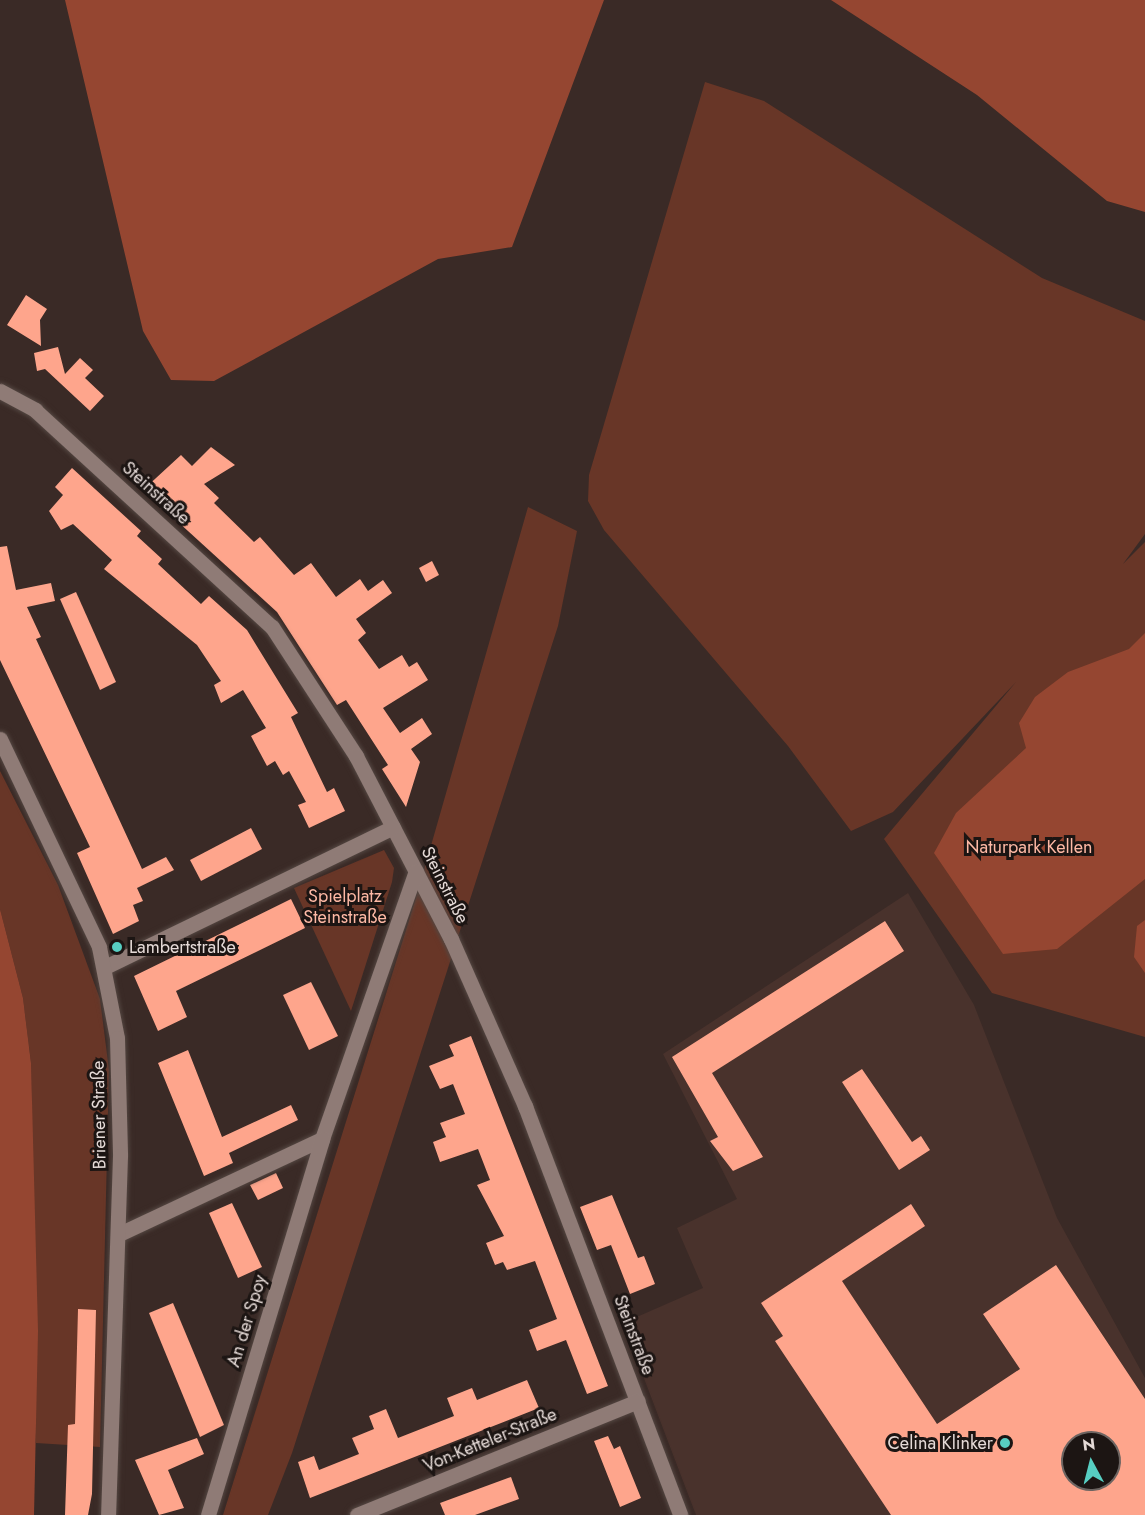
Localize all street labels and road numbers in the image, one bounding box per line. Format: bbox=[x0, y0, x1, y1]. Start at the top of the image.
street label: Steinstraße bbox=[118, 457, 194, 529]
street label: Steinstraße bbox=[416, 843, 474, 927]
street label: Briener Straße bbox=[87, 1060, 111, 1170]
street label: An der Spoy bbox=[223, 1272, 271, 1370]
street label: Steinstraße bbox=[609, 1292, 659, 1378]
street label: Von-Ketteler-Straße bbox=[420, 1403, 560, 1477]

